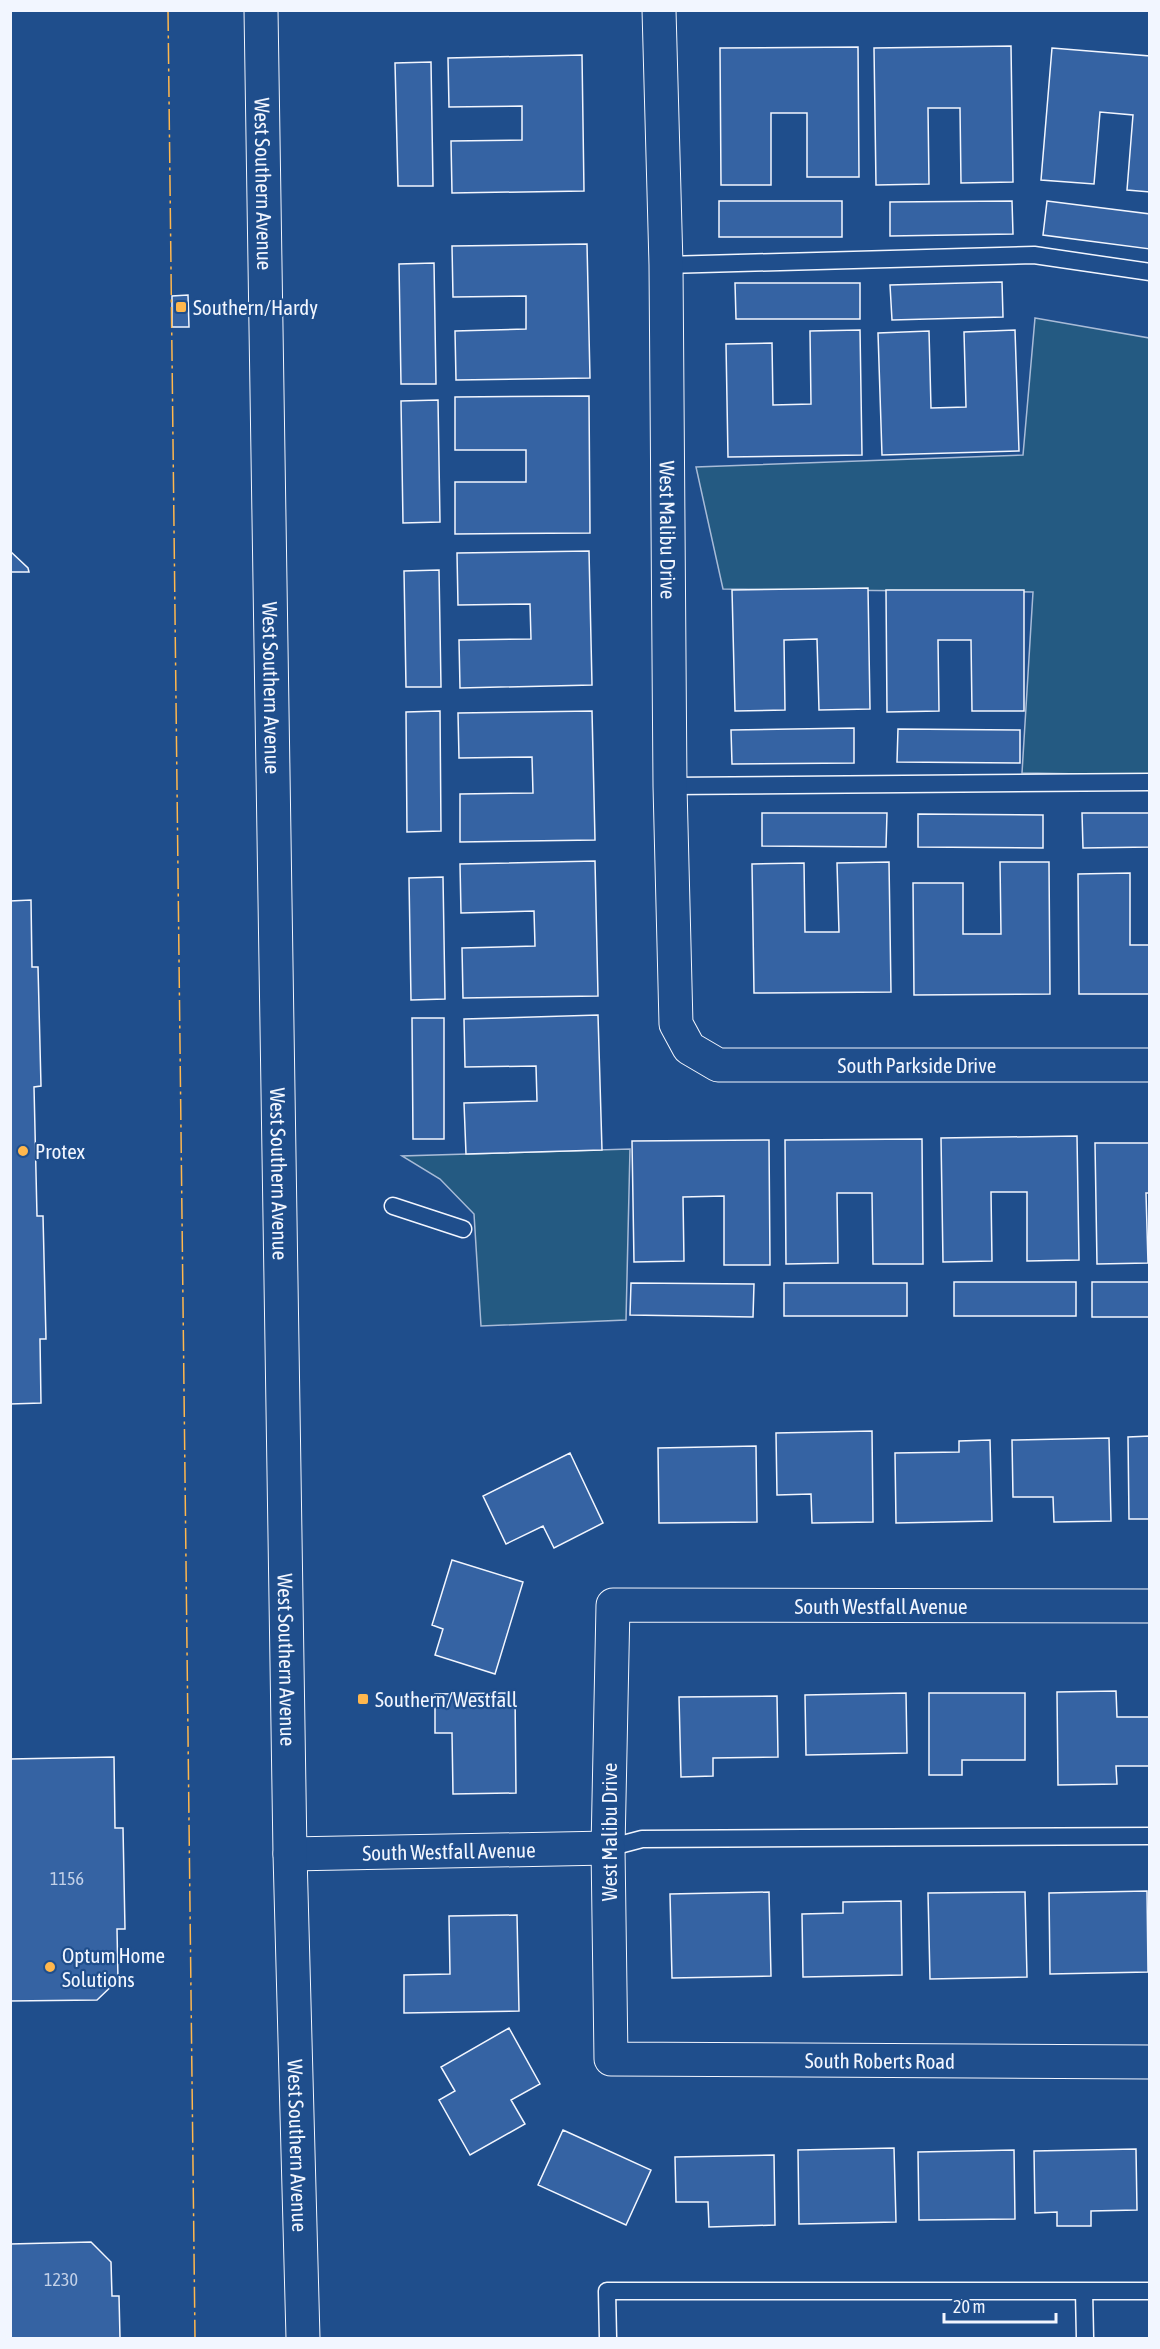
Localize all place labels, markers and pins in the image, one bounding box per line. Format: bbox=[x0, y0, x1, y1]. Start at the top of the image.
place label: Southern/Hardy bbox=[193, 295, 318, 319]
marker: Southern/Hardy bbox=[174, 300, 188, 314]
place label: Protex bbox=[35, 1139, 86, 1163]
marker: Protex bbox=[16, 1144, 30, 1158]
place label: Southern/Westfall bbox=[375, 1687, 518, 1711]
marker: Southern/Westfall bbox=[356, 1692, 370, 1706]
place label: Optum Home Solutions bbox=[62, 1943, 165, 1991]
marker: Optum Home Solutions bbox=[43, 1960, 57, 1974]

